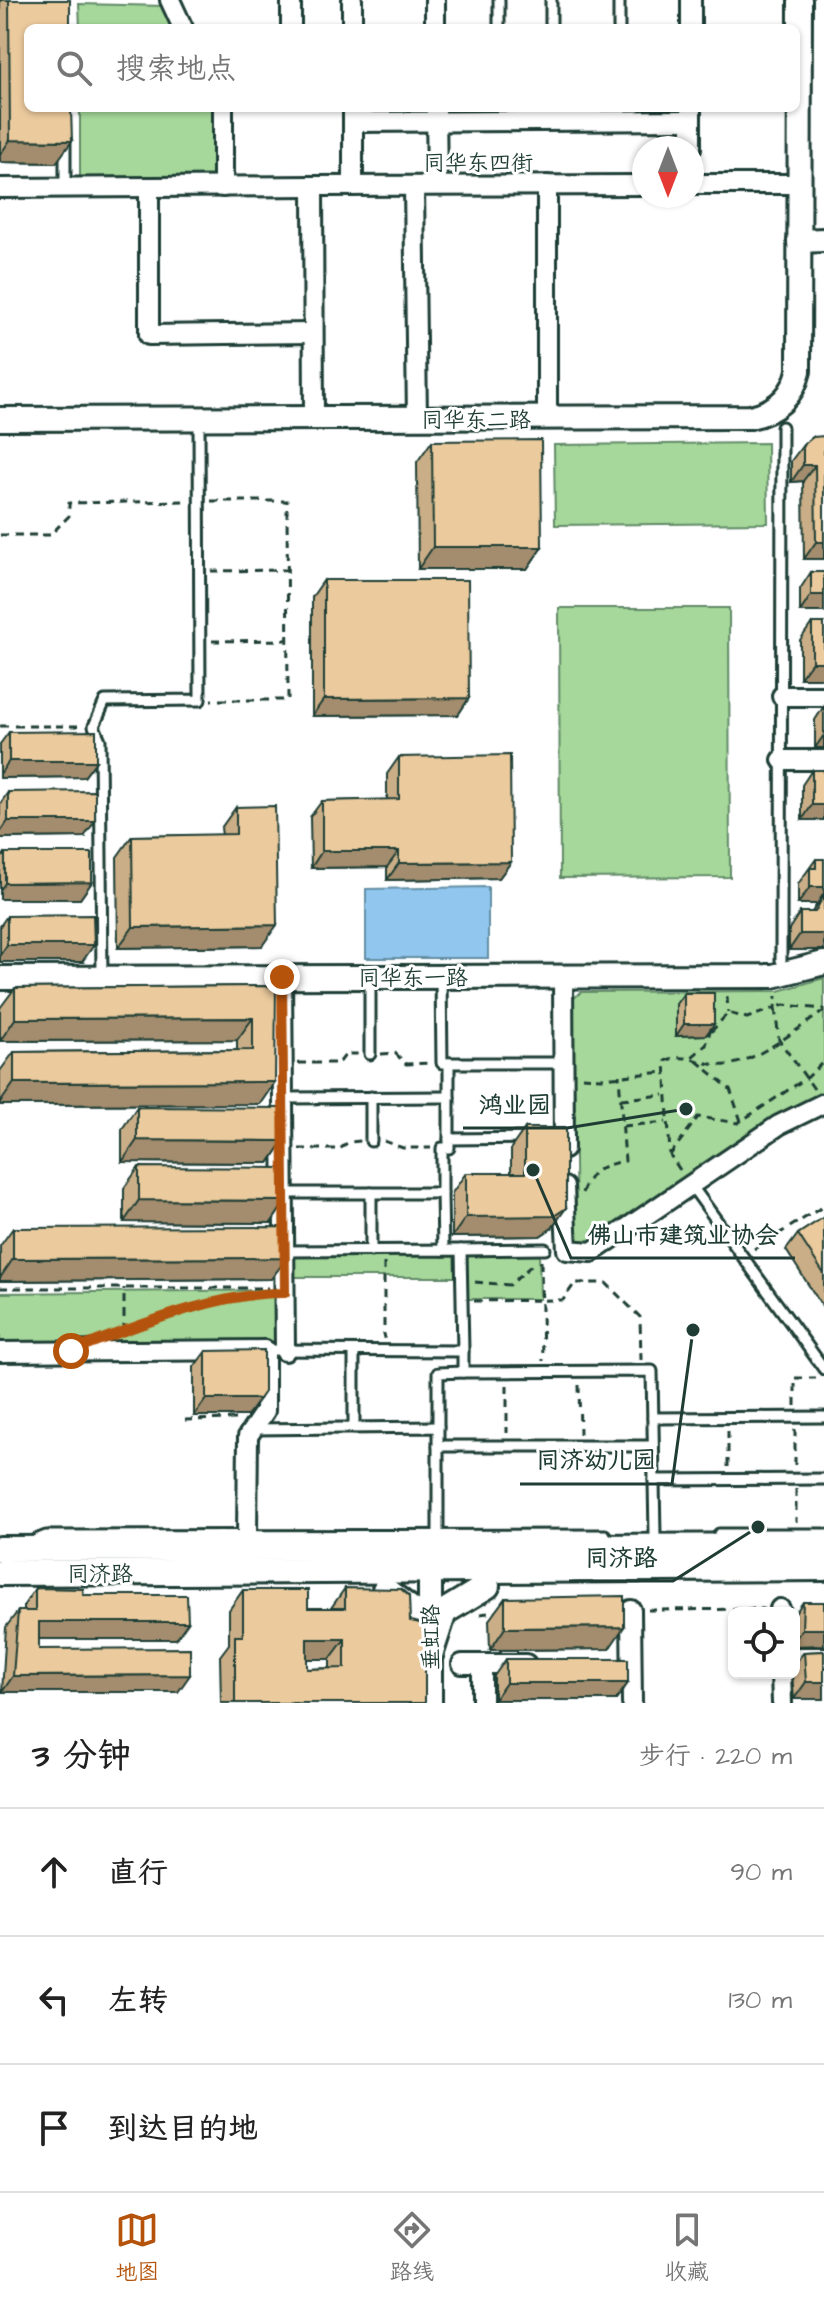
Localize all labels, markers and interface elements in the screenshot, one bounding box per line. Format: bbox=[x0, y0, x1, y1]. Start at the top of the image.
search box bbox=[24, 24, 800, 112]
icon: search bbox=[52, 46, 96, 90]
text: 搜索地点 bbox=[116, 48, 236, 90]
north arrow bbox=[632, 136, 704, 208]
street label: 同华东四街 bbox=[423, 148, 533, 179]
street label: 同华东二路 bbox=[421, 405, 531, 436]
route end bbox=[264, 959, 300, 995]
street label: 同华东一路 bbox=[358, 963, 468, 994]
callout: 鸿业园 bbox=[463, 1080, 567, 1128]
text: 鸿业园 bbox=[479, 1089, 551, 1123]
callout: 佛山市建筑业协会 bbox=[571, 1210, 795, 1258]
text: 佛山市建筑业协会 bbox=[587, 1219, 779, 1253]
route start bbox=[53, 1333, 89, 1369]
callout: 同济幼儿园 bbox=[520, 1436, 672, 1484]
text: 同济幼儿园 bbox=[536, 1444, 656, 1478]
callout: 同济路 bbox=[569, 1533, 673, 1581]
text: 同济路 bbox=[585, 1542, 658, 1576]
street label: 同济路 bbox=[67, 1559, 133, 1590]
street label: 垂虹路 bbox=[416, 1604, 447, 1670]
map controls bbox=[728, 1607, 800, 1679]
button: locate bbox=[728, 1607, 800, 1679]
text: 3 分钟 bbox=[32, 1732, 131, 1780]
text: 步行 · 220 m bbox=[639, 1738, 792, 1774]
icon: ahead bbox=[32, 1850, 76, 1894]
text: 直行 bbox=[108, 1852, 168, 1894]
text: 90 m bbox=[730, 1854, 792, 1890]
icon: left bbox=[32, 1978, 76, 2022]
text: 左转 bbox=[108, 1980, 168, 2022]
text: 130 m bbox=[728, 1982, 792, 2018]
icon: arrive bbox=[32, 2106, 76, 2150]
text: 到达目的地 bbox=[108, 2108, 258, 2150]
tab: 地图 bbox=[115, 2208, 159, 2288]
tab: 路线 bbox=[390, 2208, 434, 2288]
tab: 收藏 bbox=[665, 2208, 709, 2288]

